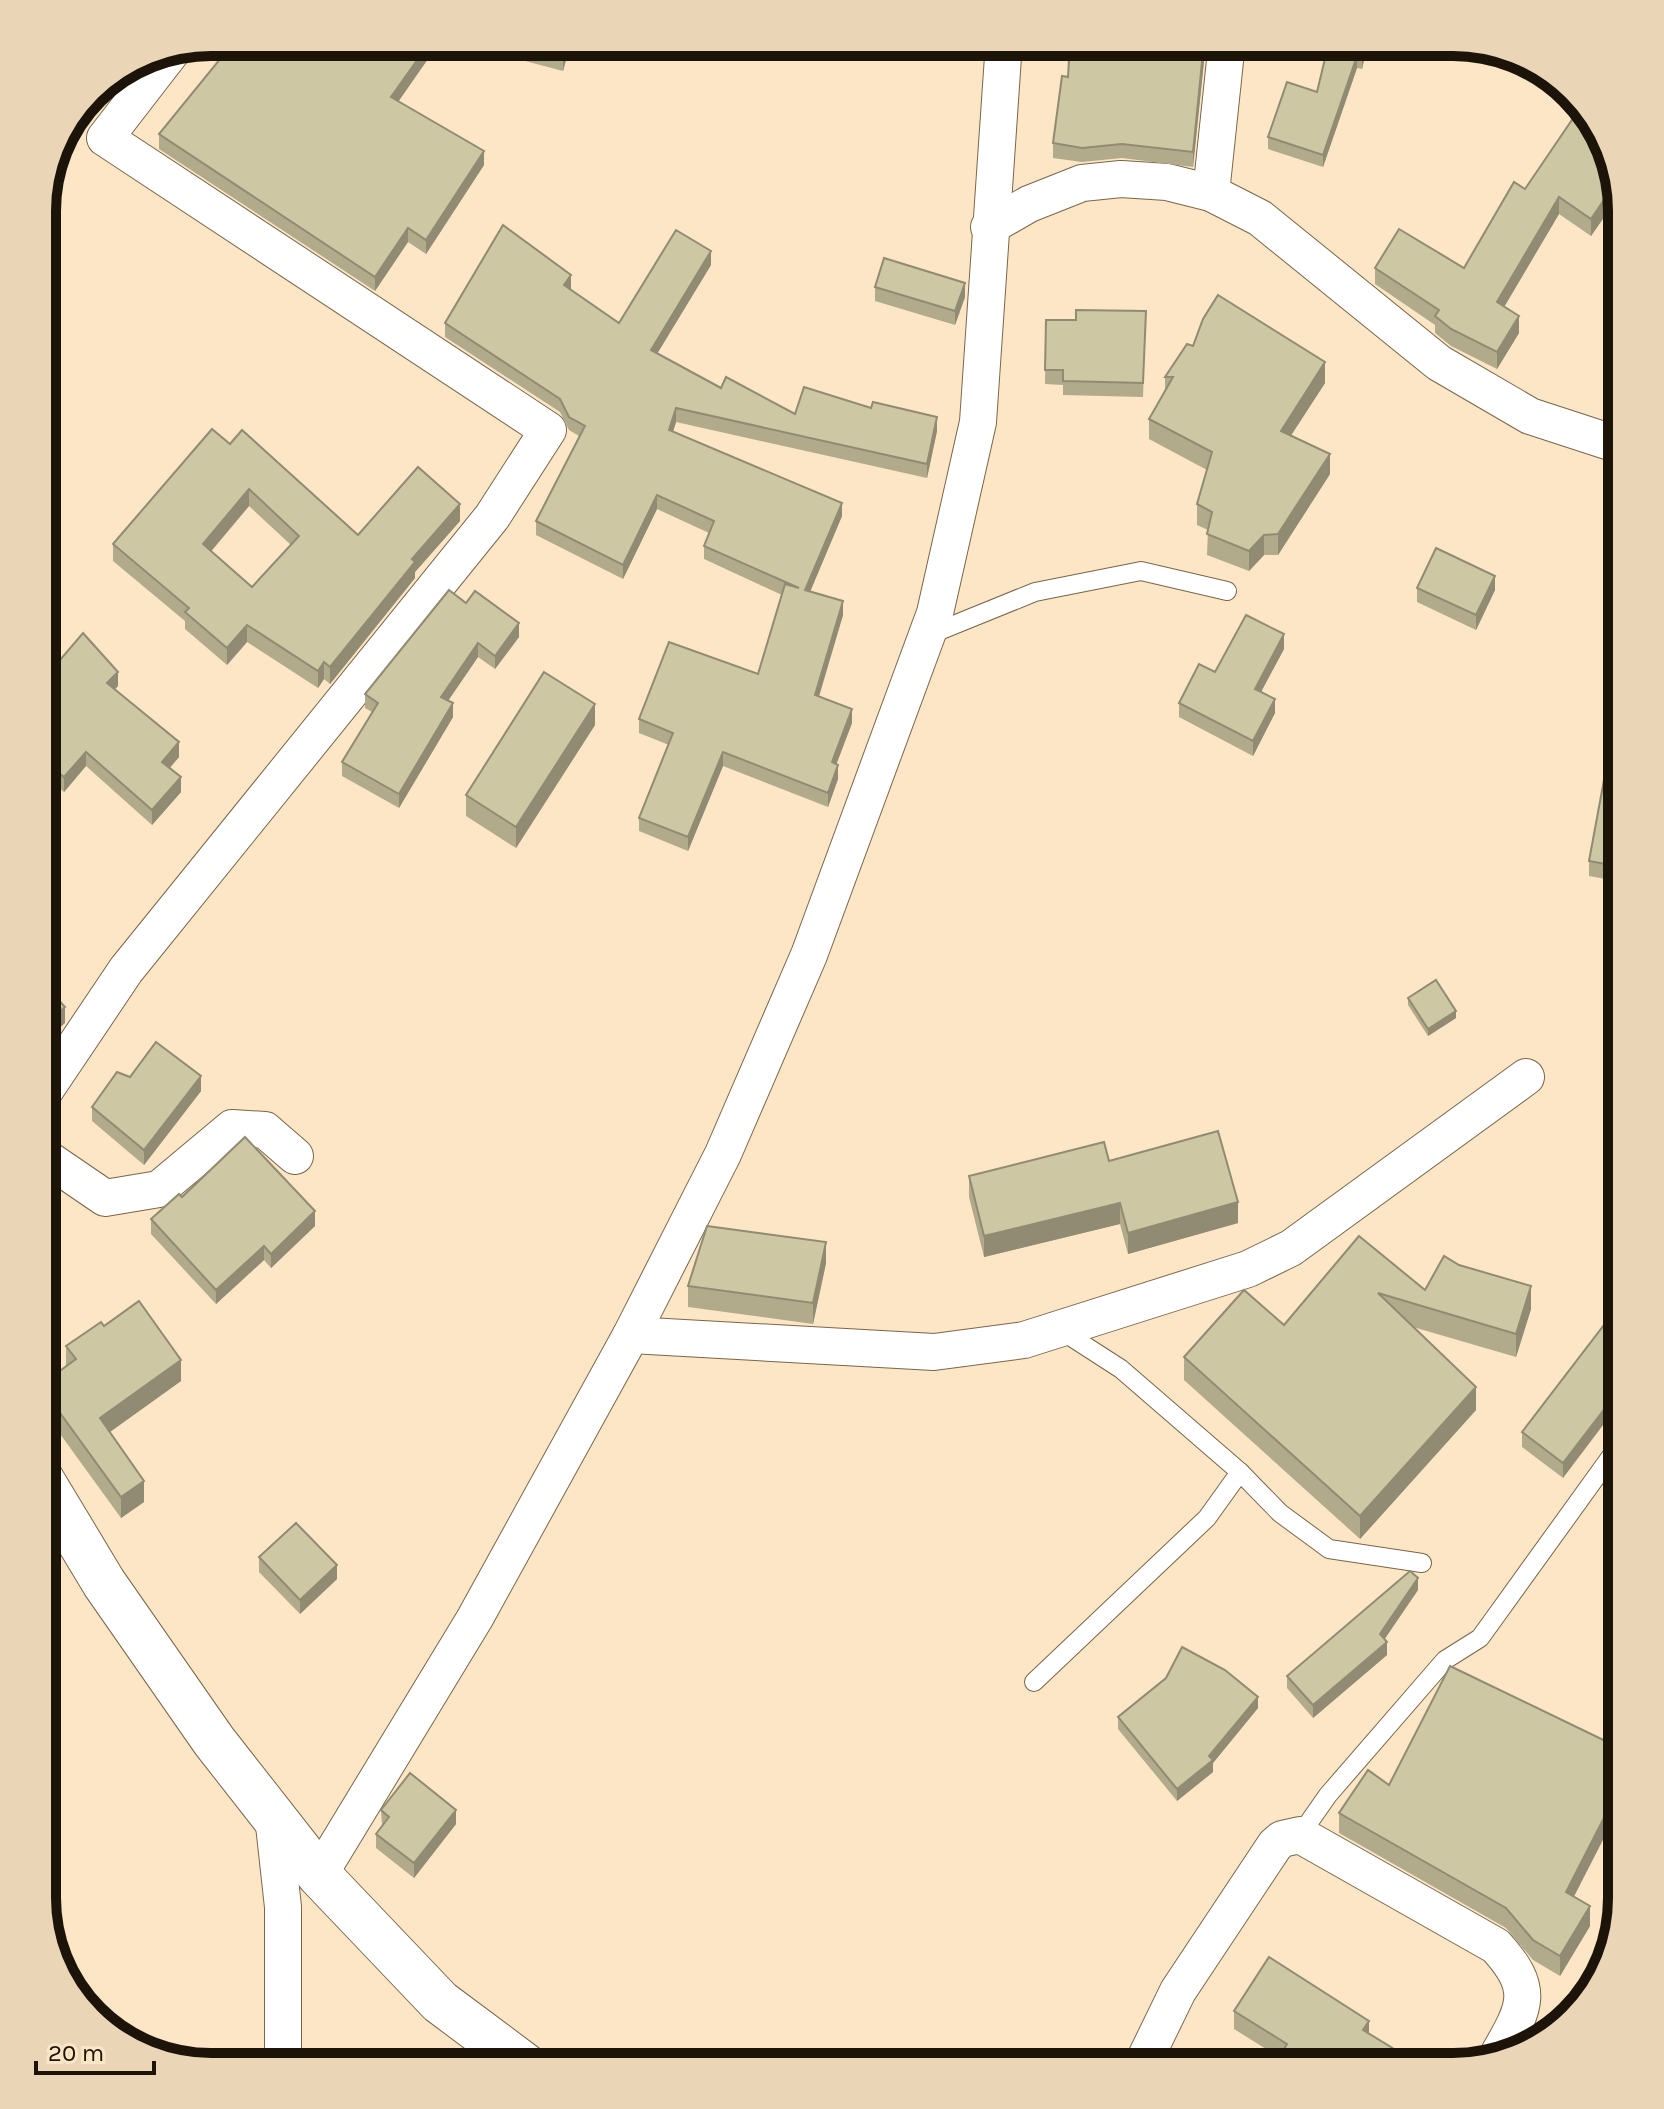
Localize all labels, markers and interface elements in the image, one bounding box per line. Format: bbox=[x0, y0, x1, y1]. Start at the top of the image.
scale bar bbox=[36, 2025, 154, 2075]
text: 20 m bbox=[48, 2039, 104, 2067]

